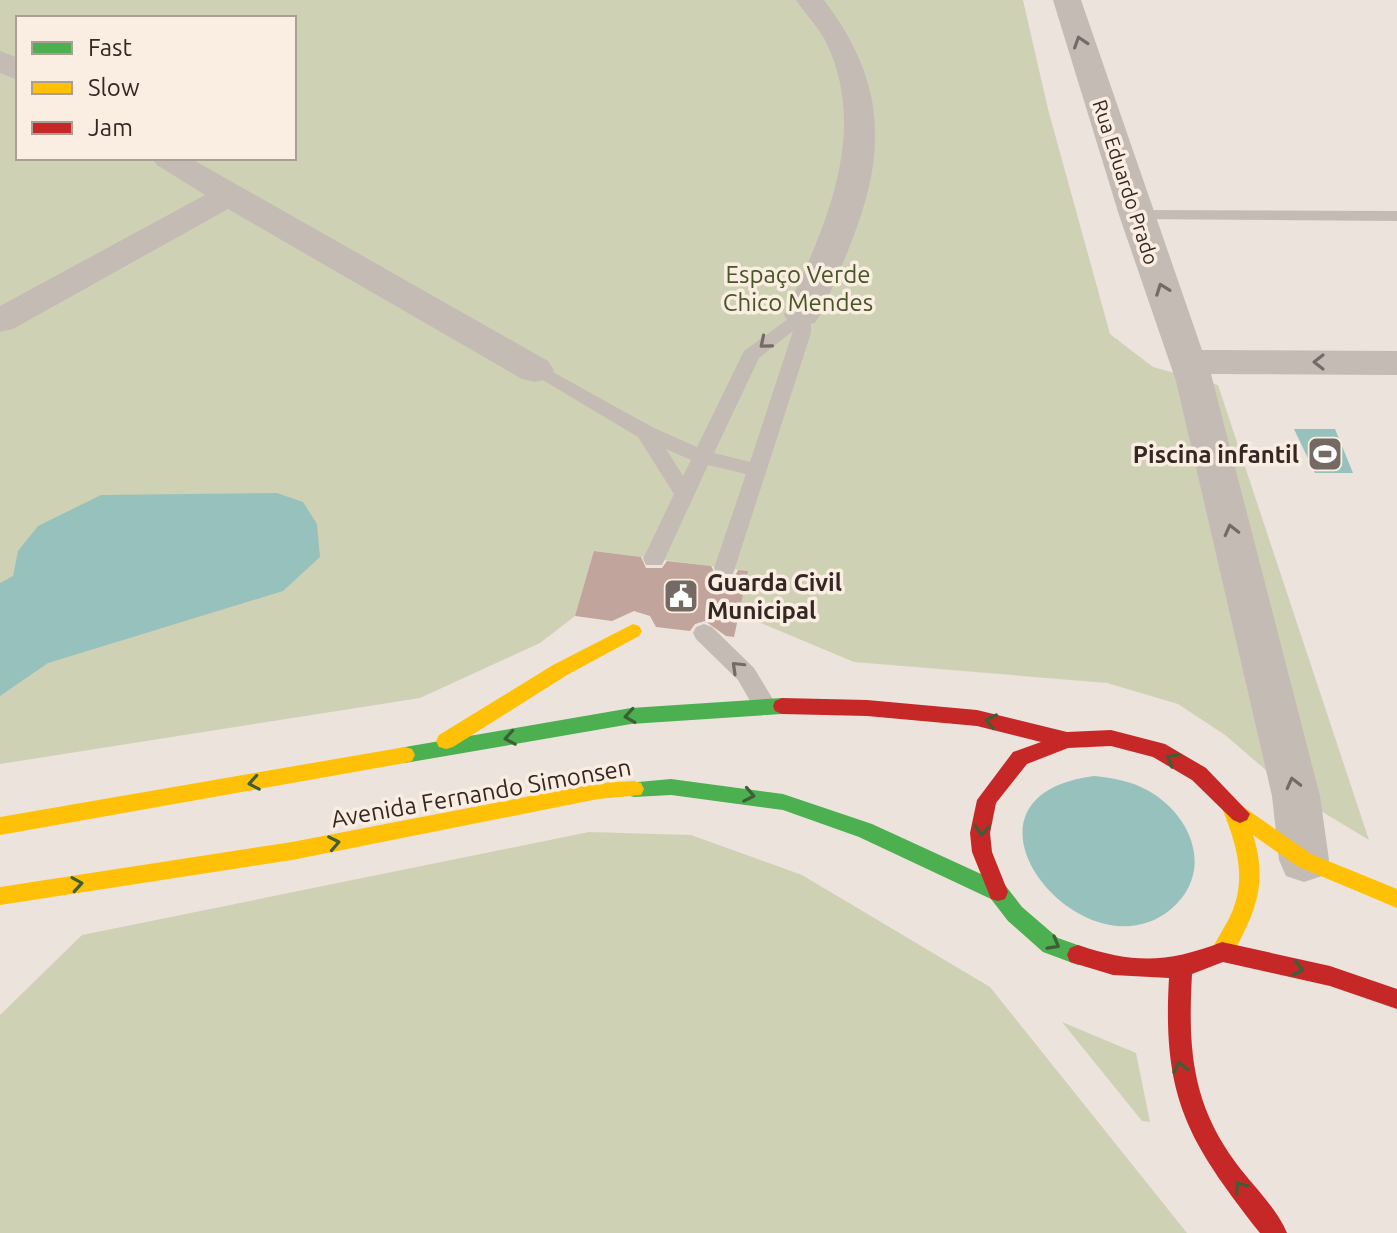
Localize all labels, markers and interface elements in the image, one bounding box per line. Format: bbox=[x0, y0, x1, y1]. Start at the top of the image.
legend bbox=[16, 16, 296, 160]
text: Fast bbox=[88, 34, 132, 61]
one-way arrow bbox=[1074, 36, 1090, 50]
text: Slow bbox=[88, 74, 140, 101]
street label: Rua Eduardo Prado bbox=[1088, 97, 1164, 267]
text: Jam bbox=[88, 114, 133, 141]
park label: Espaço Verde Chico Mendes bbox=[723, 261, 873, 316]
one-way arrow bbox=[1156, 283, 1172, 297]
one-way arrow bbox=[760, 333, 774, 348]
one-way arrow bbox=[1312, 353, 1325, 371]
sports icon: Piscina infantil bbox=[1306, 435, 1344, 473]
place label: Piscina infantil bbox=[1133, 441, 1299, 468]
one-way arrow bbox=[1224, 524, 1241, 537]
place label: Guarda Civil Municipal bbox=[707, 569, 842, 624]
public building icon: Guarda Civil Municipal bbox=[662, 577, 700, 615]
one-way arrow bbox=[732, 661, 746, 676]
one-way arrow bbox=[623, 707, 637, 724]
one-way arrow bbox=[985, 713, 998, 730]
one-way arrow bbox=[503, 728, 517, 745]
street label: Avenida Fernando Simonsen bbox=[329, 753, 633, 833]
one-way arrow bbox=[1166, 753, 1181, 769]
one-way arrow bbox=[247, 773, 261, 790]
one-way arrow bbox=[1285, 776, 1302, 790]
one-way arrow bbox=[742, 786, 755, 803]
one-way arrow bbox=[974, 824, 991, 837]
one-way arrow bbox=[326, 835, 340, 852]
one-way arrow bbox=[70, 877, 84, 894]
one-way arrow bbox=[1046, 935, 1060, 950]
one-way arrow bbox=[1291, 960, 1305, 977]
one-way arrow bbox=[1173, 1061, 1190, 1074]
one-way arrow bbox=[1235, 1181, 1249, 1196]

